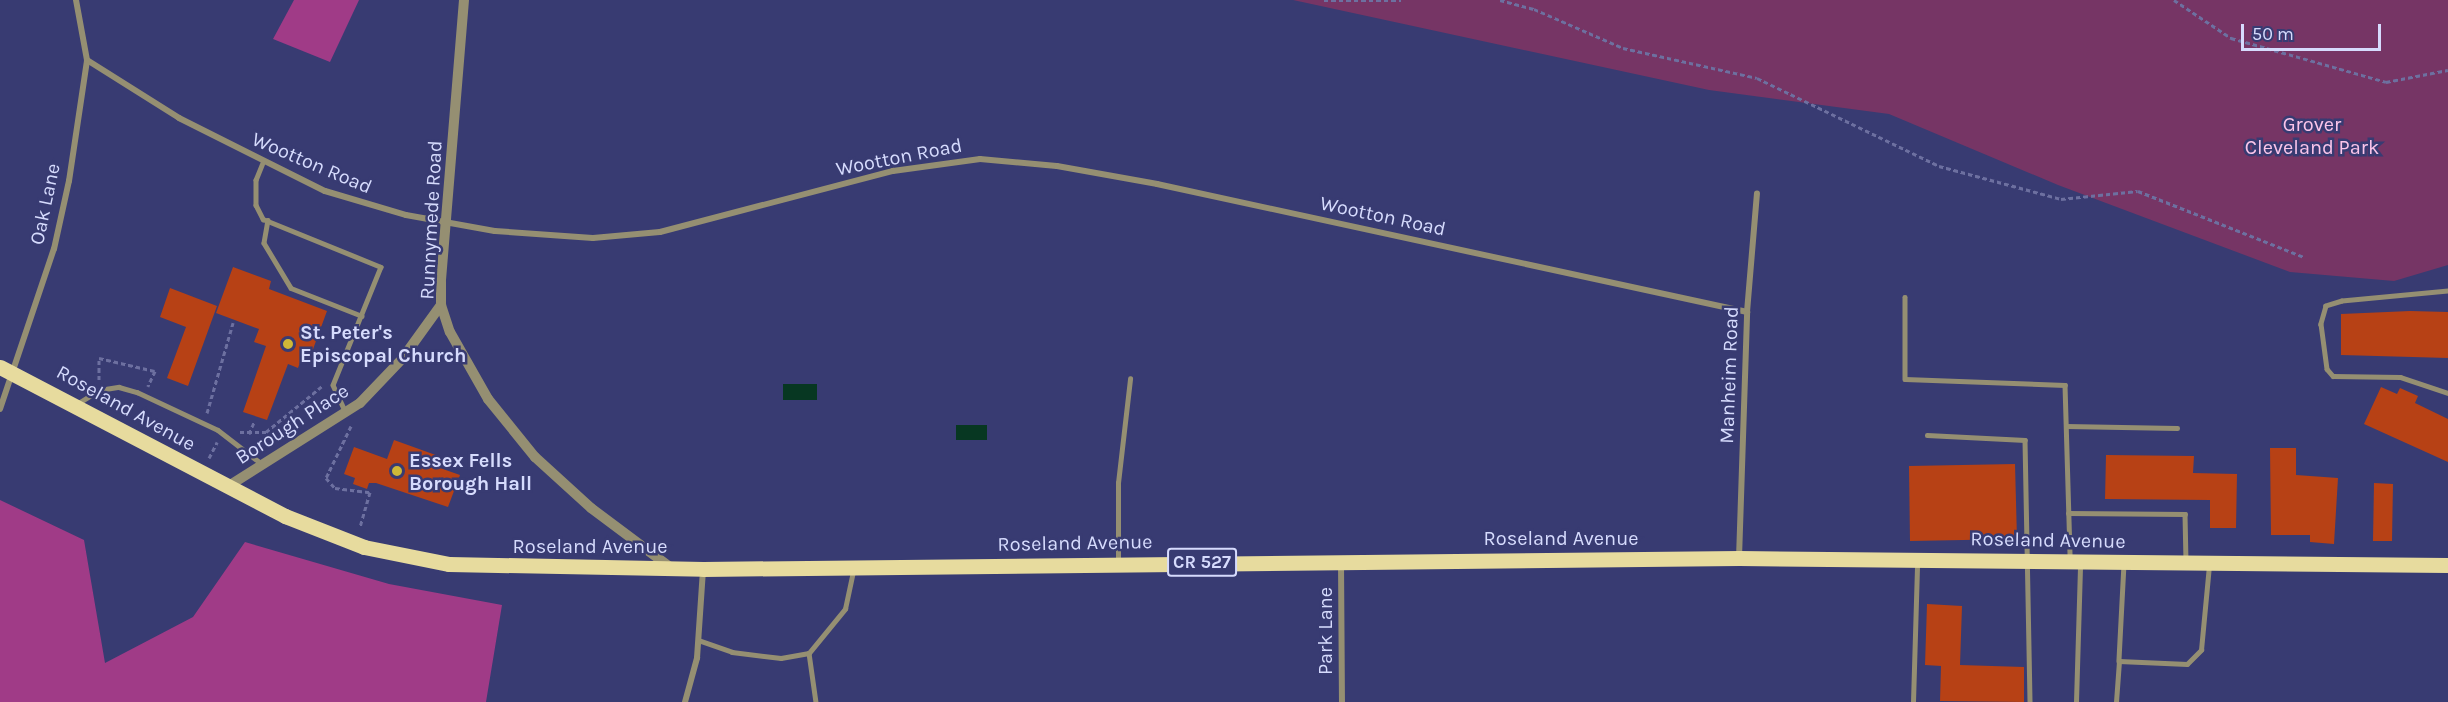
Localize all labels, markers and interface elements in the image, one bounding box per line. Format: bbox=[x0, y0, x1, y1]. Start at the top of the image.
scale bar bbox=[2244, 12, 2384, 50]
text: 50 m bbox=[2252, 23, 2294, 45]
park label: Grover Cleveland Park bbox=[2245, 112, 2379, 159]
street label: Wootton Road bbox=[248, 127, 376, 199]
street label: Wootton Road bbox=[834, 133, 964, 181]
street label: Runnymede Road bbox=[415, 140, 447, 300]
street label: Oak Lane bbox=[25, 161, 65, 247]
street label: Wootton Road bbox=[1318, 191, 1448, 241]
street label: Manheim Road bbox=[1715, 306, 1743, 444]
place label: St. Peter's Episcopal Church bbox=[300, 320, 467, 367]
marker: St. Peter's Episcopal Church bbox=[281, 337, 295, 351]
street label: Roseland Avenue bbox=[52, 360, 200, 456]
street label: Borough Place bbox=[231, 379, 353, 469]
place label: Essex Fells Borough Hall bbox=[409, 448, 532, 495]
marker: Essex Fells Borough Hall bbox=[390, 464, 404, 478]
street label: Roseland Avenue bbox=[1483, 526, 1639, 550]
street label: Roseland Avenue bbox=[1970, 527, 2126, 553]
street label: Roseland Avenue bbox=[997, 530, 1153, 556]
street label: Roseland Avenue bbox=[512, 534, 668, 558]
road number: CR 527 bbox=[1166, 547, 1238, 577]
street label: Park Lane bbox=[1313, 587, 1337, 675]

